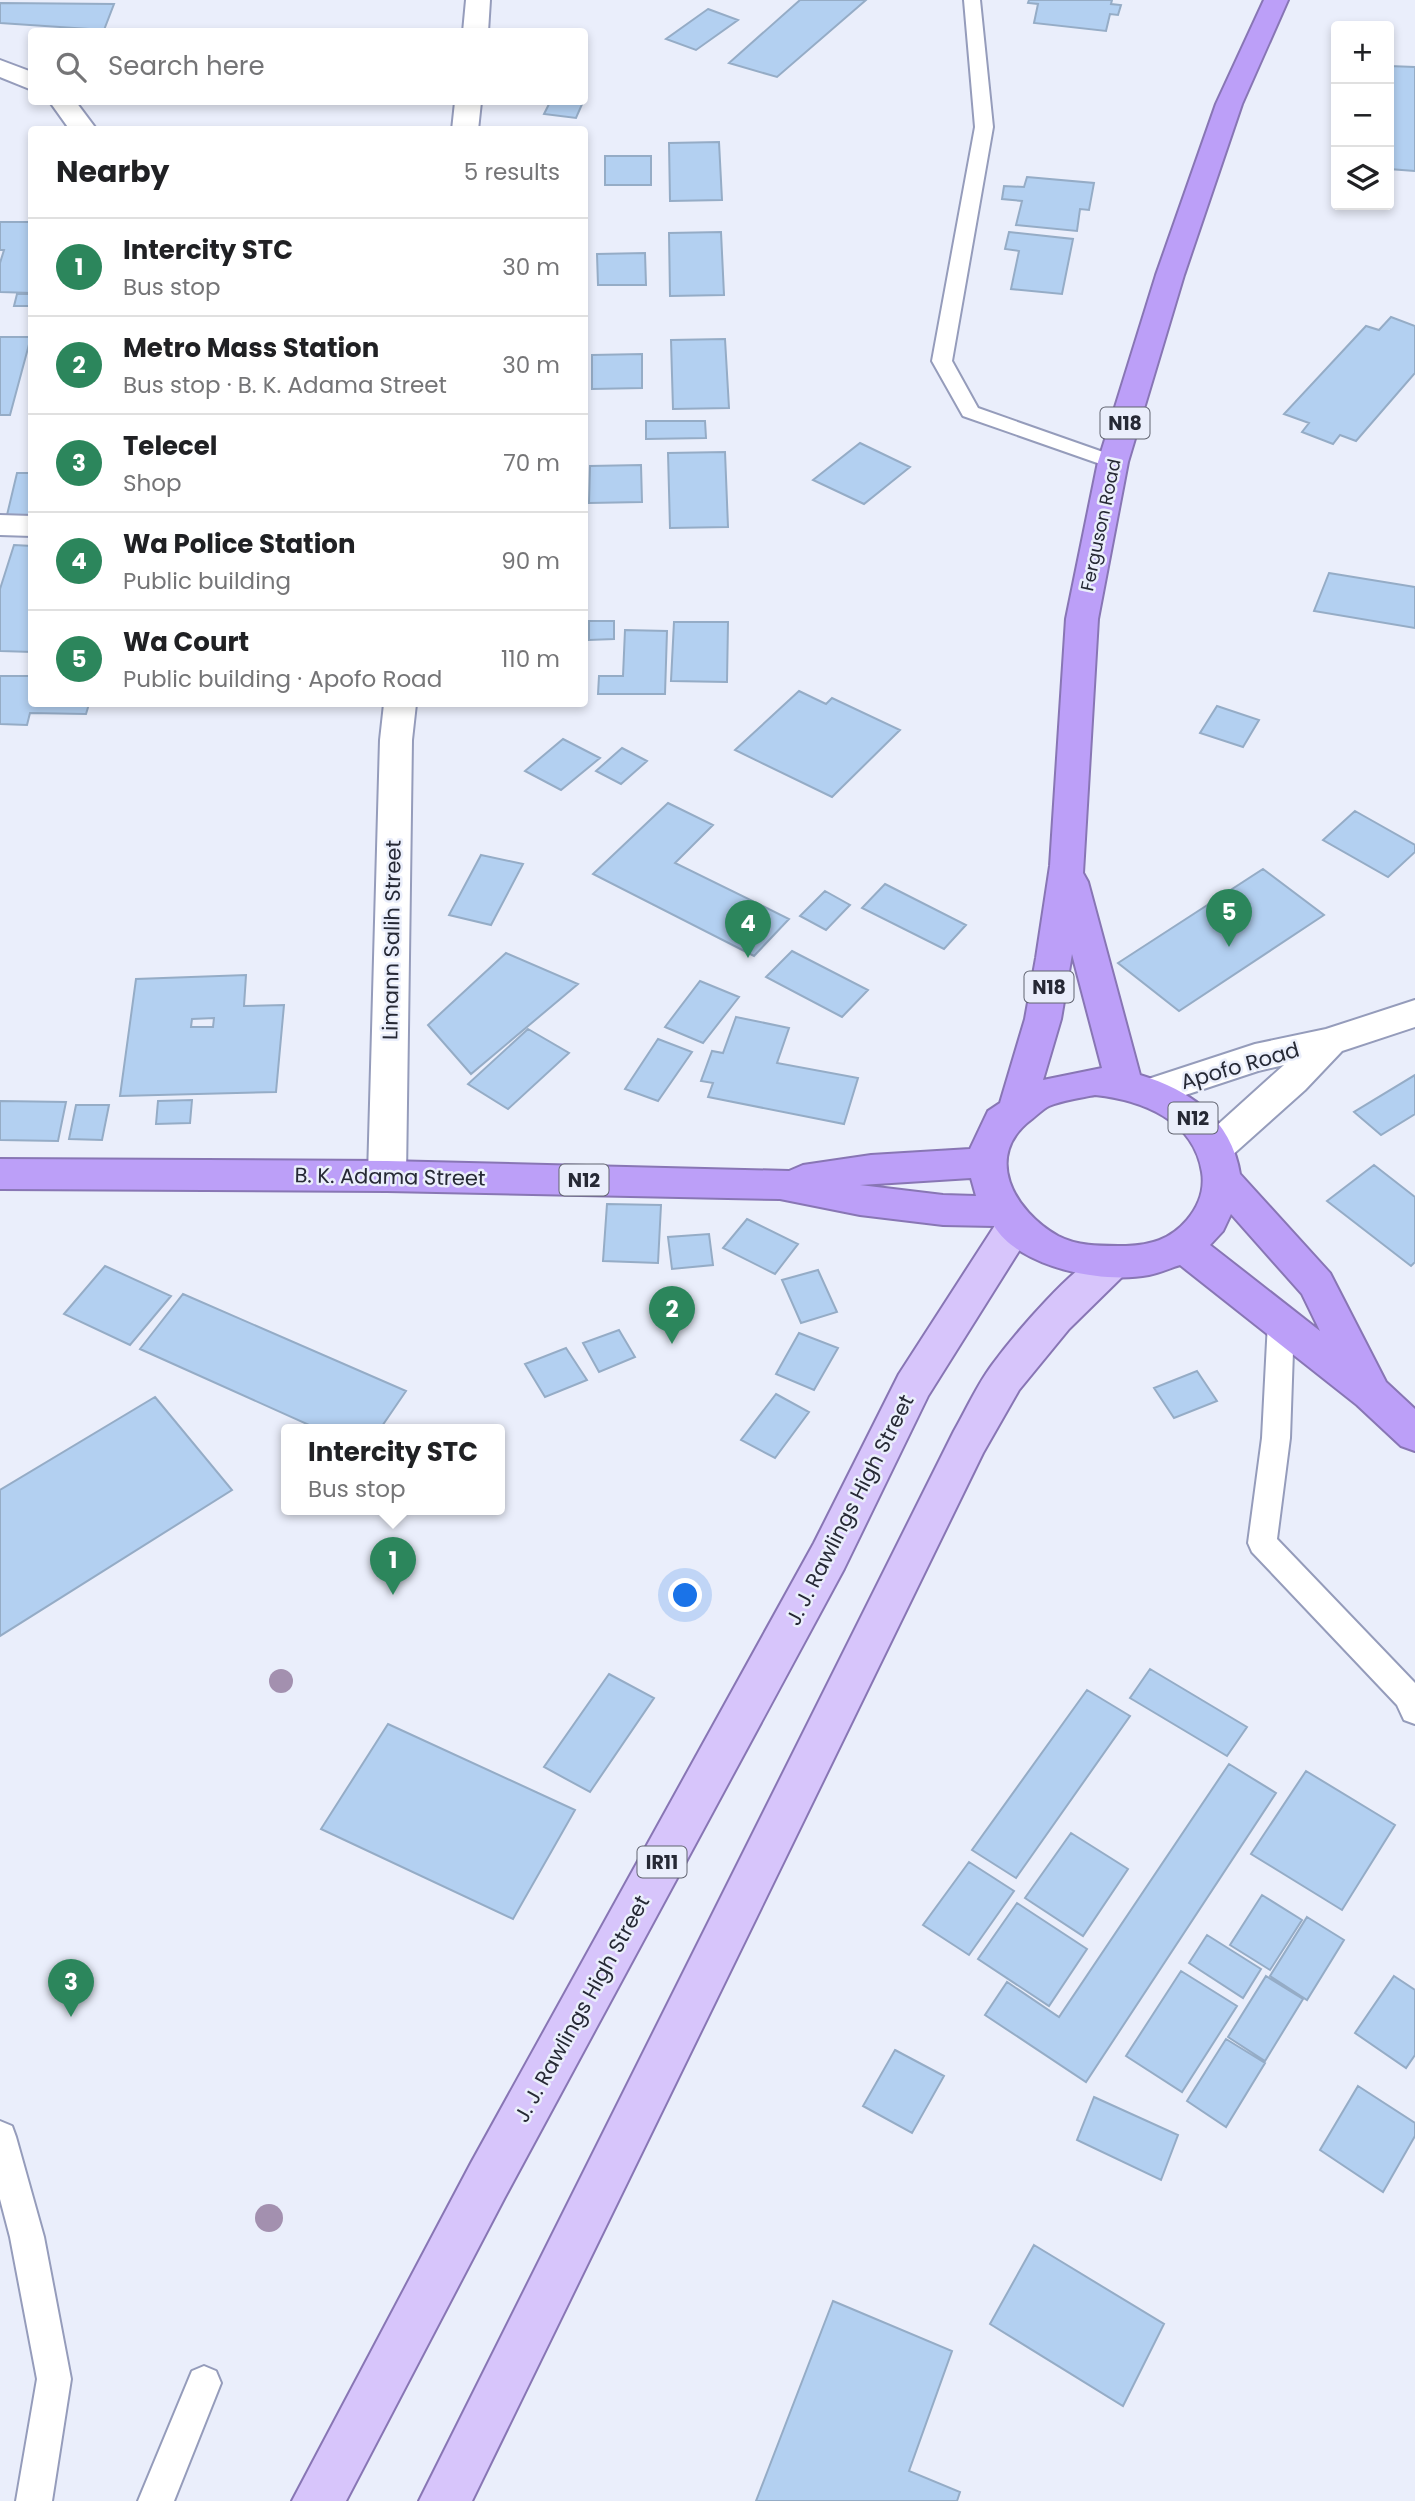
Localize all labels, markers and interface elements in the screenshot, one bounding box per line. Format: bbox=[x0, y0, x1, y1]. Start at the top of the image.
map controls bbox=[1331, 21, 1394, 210]
button: + bbox=[1331, 21, 1394, 84]
search box bbox=[28, 28, 588, 105]
icon: search bbox=[52, 48, 90, 86]
text: Search here bbox=[108, 48, 265, 84]
button: − bbox=[1331, 84, 1394, 147]
button: layers bbox=[1331, 147, 1394, 210]
text: Nearby bbox=[56, 150, 170, 193]
text: 5 results bbox=[464, 156, 560, 188]
text: Intercity STC bbox=[123, 232, 293, 268]
text: 1 bbox=[75, 251, 83, 283]
text: 30 m bbox=[502, 251, 560, 283]
text: Bus stop bbox=[123, 271, 221, 303]
text: Metro Mass Station bbox=[123, 330, 379, 366]
text: 2 bbox=[72, 349, 86, 381]
text: 30 m bbox=[502, 349, 560, 381]
text: Bus stop · B. K. Adama Street bbox=[123, 369, 447, 401]
road number: N18 bbox=[1100, 408, 1150, 438]
text: Telecel bbox=[123, 428, 217, 464]
text: 3 bbox=[72, 447, 86, 479]
text: 70 m bbox=[503, 447, 560, 479]
street label: Ferguson Road bbox=[1074, 456, 1127, 593]
text: Shop bbox=[123, 467, 182, 499]
text: Wa Police Station bbox=[123, 526, 355, 562]
text: 4 bbox=[71, 545, 87, 577]
text: 90 m bbox=[501, 545, 560, 577]
text: Public building bbox=[123, 565, 291, 597]
text: Wa Court bbox=[123, 624, 249, 660]
text: 5 bbox=[72, 643, 86, 675]
text: 110 m bbox=[501, 643, 560, 675]
text: Public building · Apofo Road bbox=[123, 663, 442, 695]
street label: Limann Salih Street bbox=[375, 840, 408, 1040]
pin: 5 bbox=[1206, 889, 1252, 947]
pin: 4 bbox=[725, 900, 771, 958]
road number: N18 bbox=[1024, 972, 1074, 1002]
street label: Apofo Road bbox=[1177, 1035, 1303, 1096]
road number: N12 bbox=[1168, 1102, 1218, 1134]
street label: B. K. Adama Street bbox=[294, 1160, 486, 1193]
road number: N12 bbox=[560, 1164, 608, 1196]
pin: 2 bbox=[649, 1286, 695, 1344]
street label: J. J. Rawlings High Street bbox=[779, 1389, 920, 1630]
popup bbox=[281, 1424, 505, 1515]
text: Intercity STC bbox=[308, 1434, 478, 1470]
text: Bus stop bbox=[308, 1473, 406, 1505]
pin: 1 bbox=[370, 1537, 416, 1595]
your location bbox=[668, 1578, 702, 1612]
road number: IR11 bbox=[638, 1846, 686, 1878]
street label: J. J. Rawlings High Street bbox=[507, 1890, 656, 2127]
pin: 3 bbox=[48, 1959, 94, 2017]

